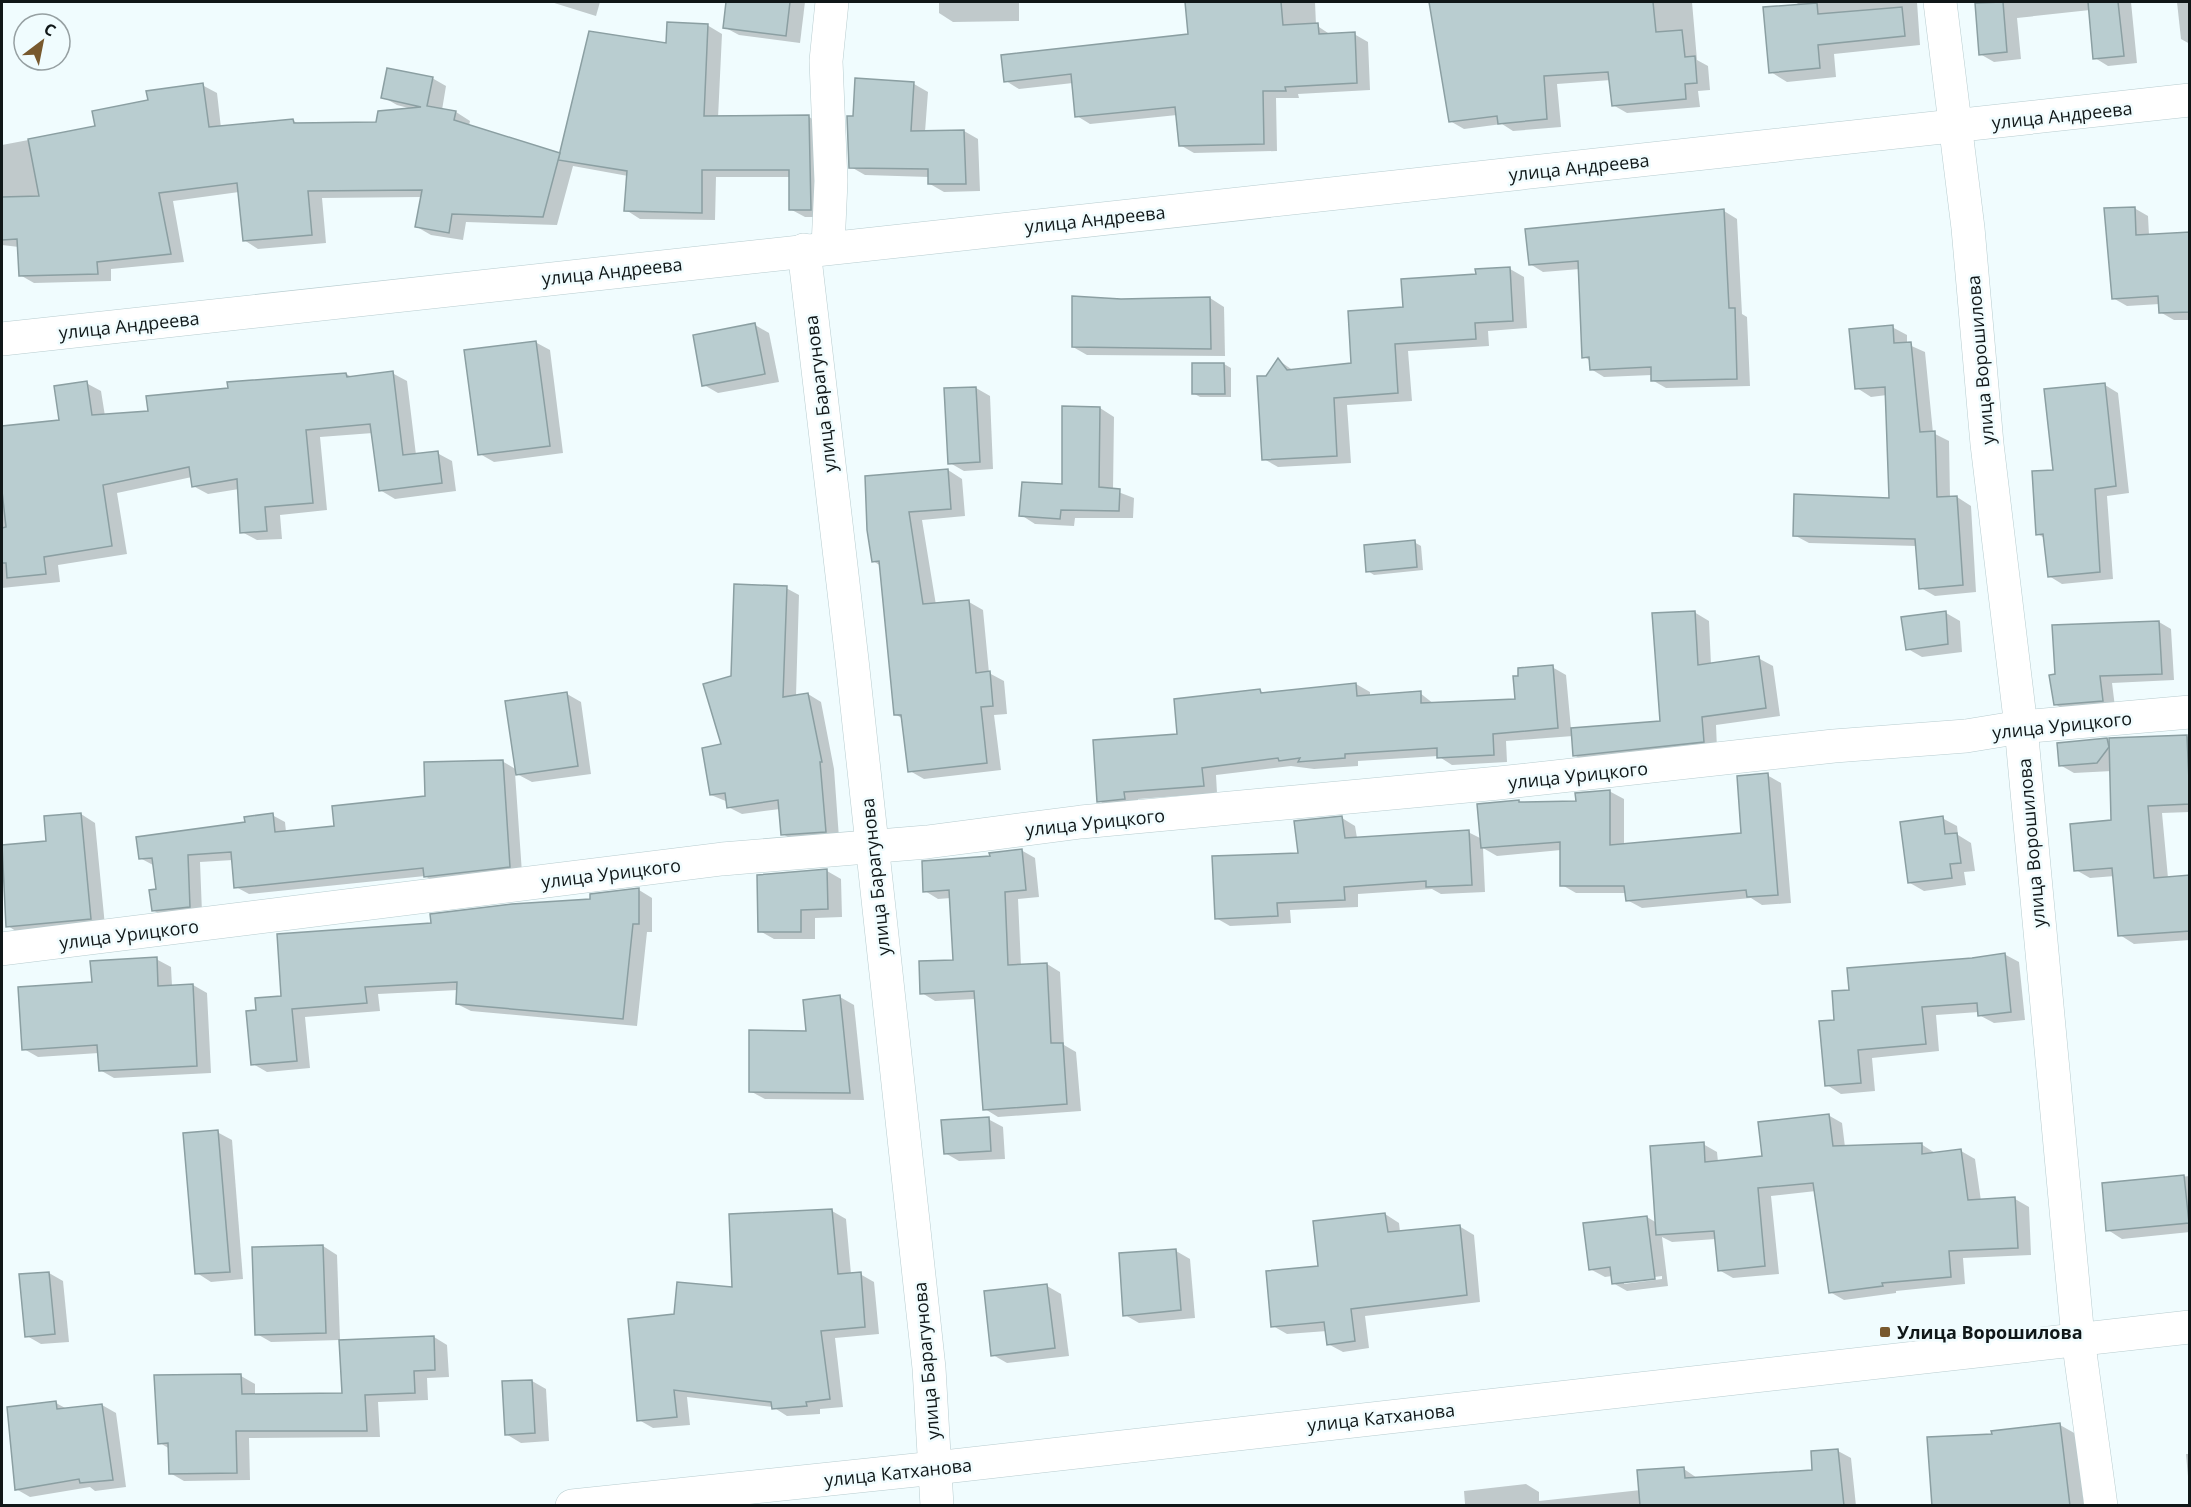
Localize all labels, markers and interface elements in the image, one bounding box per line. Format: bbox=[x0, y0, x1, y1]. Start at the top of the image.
north arrow bbox=[12, 12, 72, 72]
text: С bbox=[40, 17, 60, 41]
street label: улица Андреева bbox=[1990, 96, 2134, 134]
street label: улица Андреева bbox=[1507, 148, 1651, 186]
street label: улица Андреева bbox=[1023, 200, 1167, 238]
street label: улица Андреева bbox=[540, 252, 684, 290]
street label: улица Ворошилова bbox=[1961, 274, 1999, 446]
street label: улица Андреева bbox=[57, 306, 201, 344]
street label: улица Барагунова bbox=[798, 314, 842, 474]
street label: улица Урицкого bbox=[1991, 706, 2133, 744]
street label: улица Урицкого bbox=[1507, 756, 1649, 794]
street label: улица Ворошилова bbox=[2012, 757, 2050, 929]
street label: улица Барагунова bbox=[855, 797, 895, 957]
street label: улица Урицкого bbox=[1024, 803, 1166, 841]
street label: улица Урицкого bbox=[540, 853, 682, 893]
street label: улица Урицкого bbox=[58, 914, 200, 954]
street label: улица Барагунова bbox=[907, 1281, 945, 1441]
place label: Улица Ворошилова bbox=[1897, 1320, 2083, 1344]
marker: Улица Ворошилова bbox=[1878, 1325, 1892, 1339]
street label: улица Катханова bbox=[1306, 1397, 1456, 1437]
street label: улица Катханова bbox=[823, 1452, 973, 1492]

